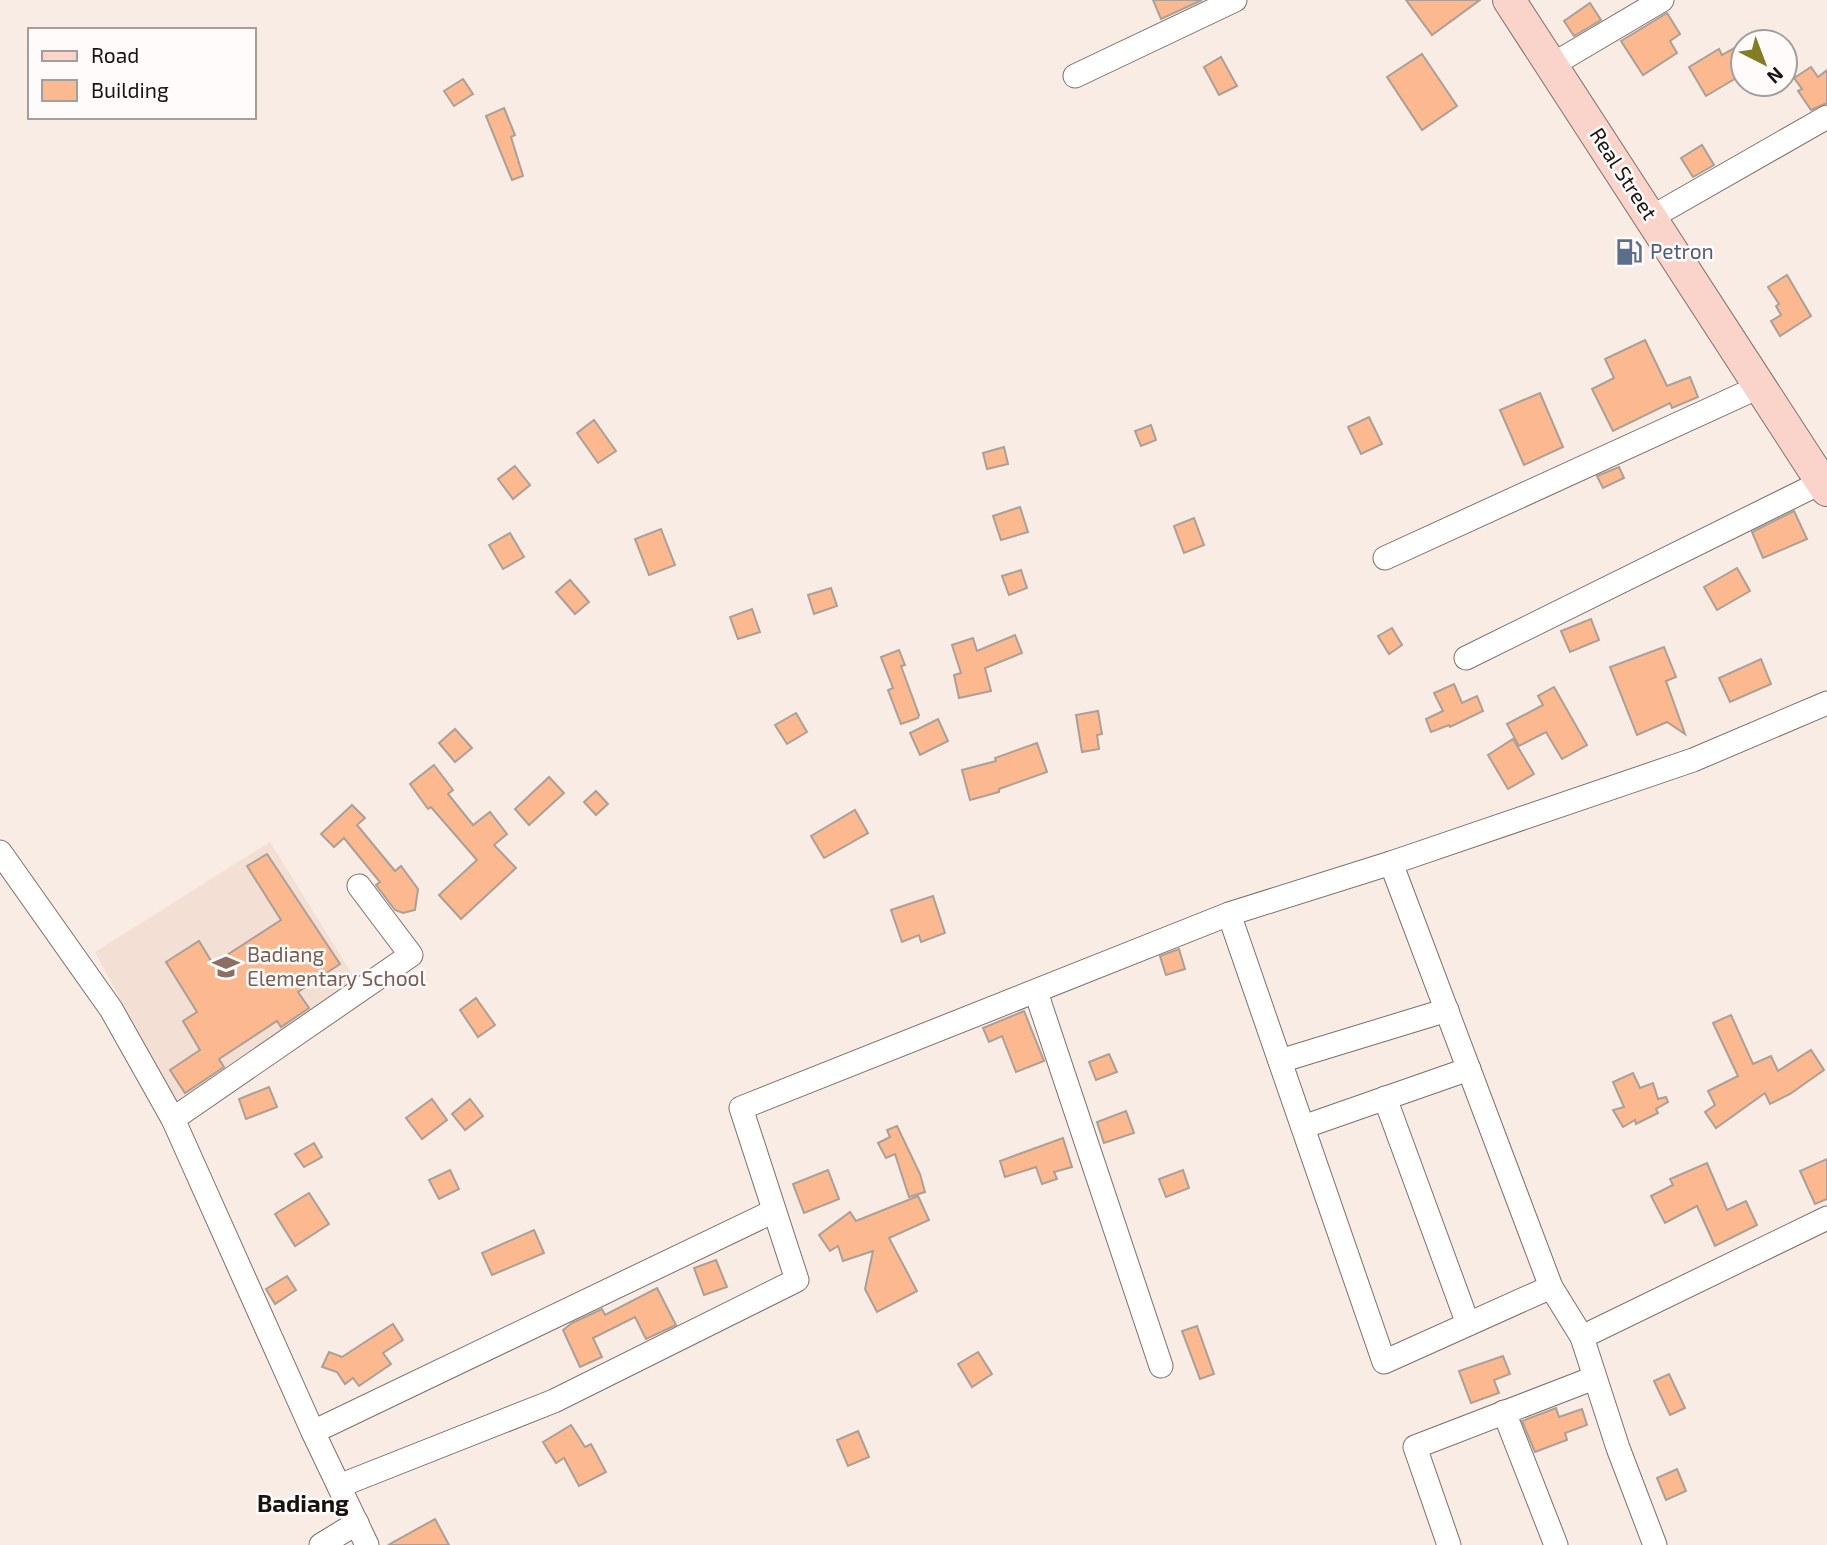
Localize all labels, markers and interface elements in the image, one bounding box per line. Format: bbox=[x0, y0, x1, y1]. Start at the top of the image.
legend bbox=[28, 28, 256, 119]
north arrow bbox=[1729, 28, 1799, 98]
text: Road bbox=[91, 42, 139, 67]
text: N bbox=[1763, 63, 1789, 89]
text: Building bbox=[91, 77, 169, 102]
street label: Real Street bbox=[1585, 123, 1663, 224]
fuel station icon: Petron bbox=[1614, 237, 1644, 267]
place label: Petron bbox=[1650, 238, 1714, 263]
place label: Badiang Elementary School bbox=[247, 941, 427, 990]
school or university icon: Badiang Elementary School bbox=[211, 952, 241, 982]
district label: Badiang bbox=[257, 1488, 349, 1517]

